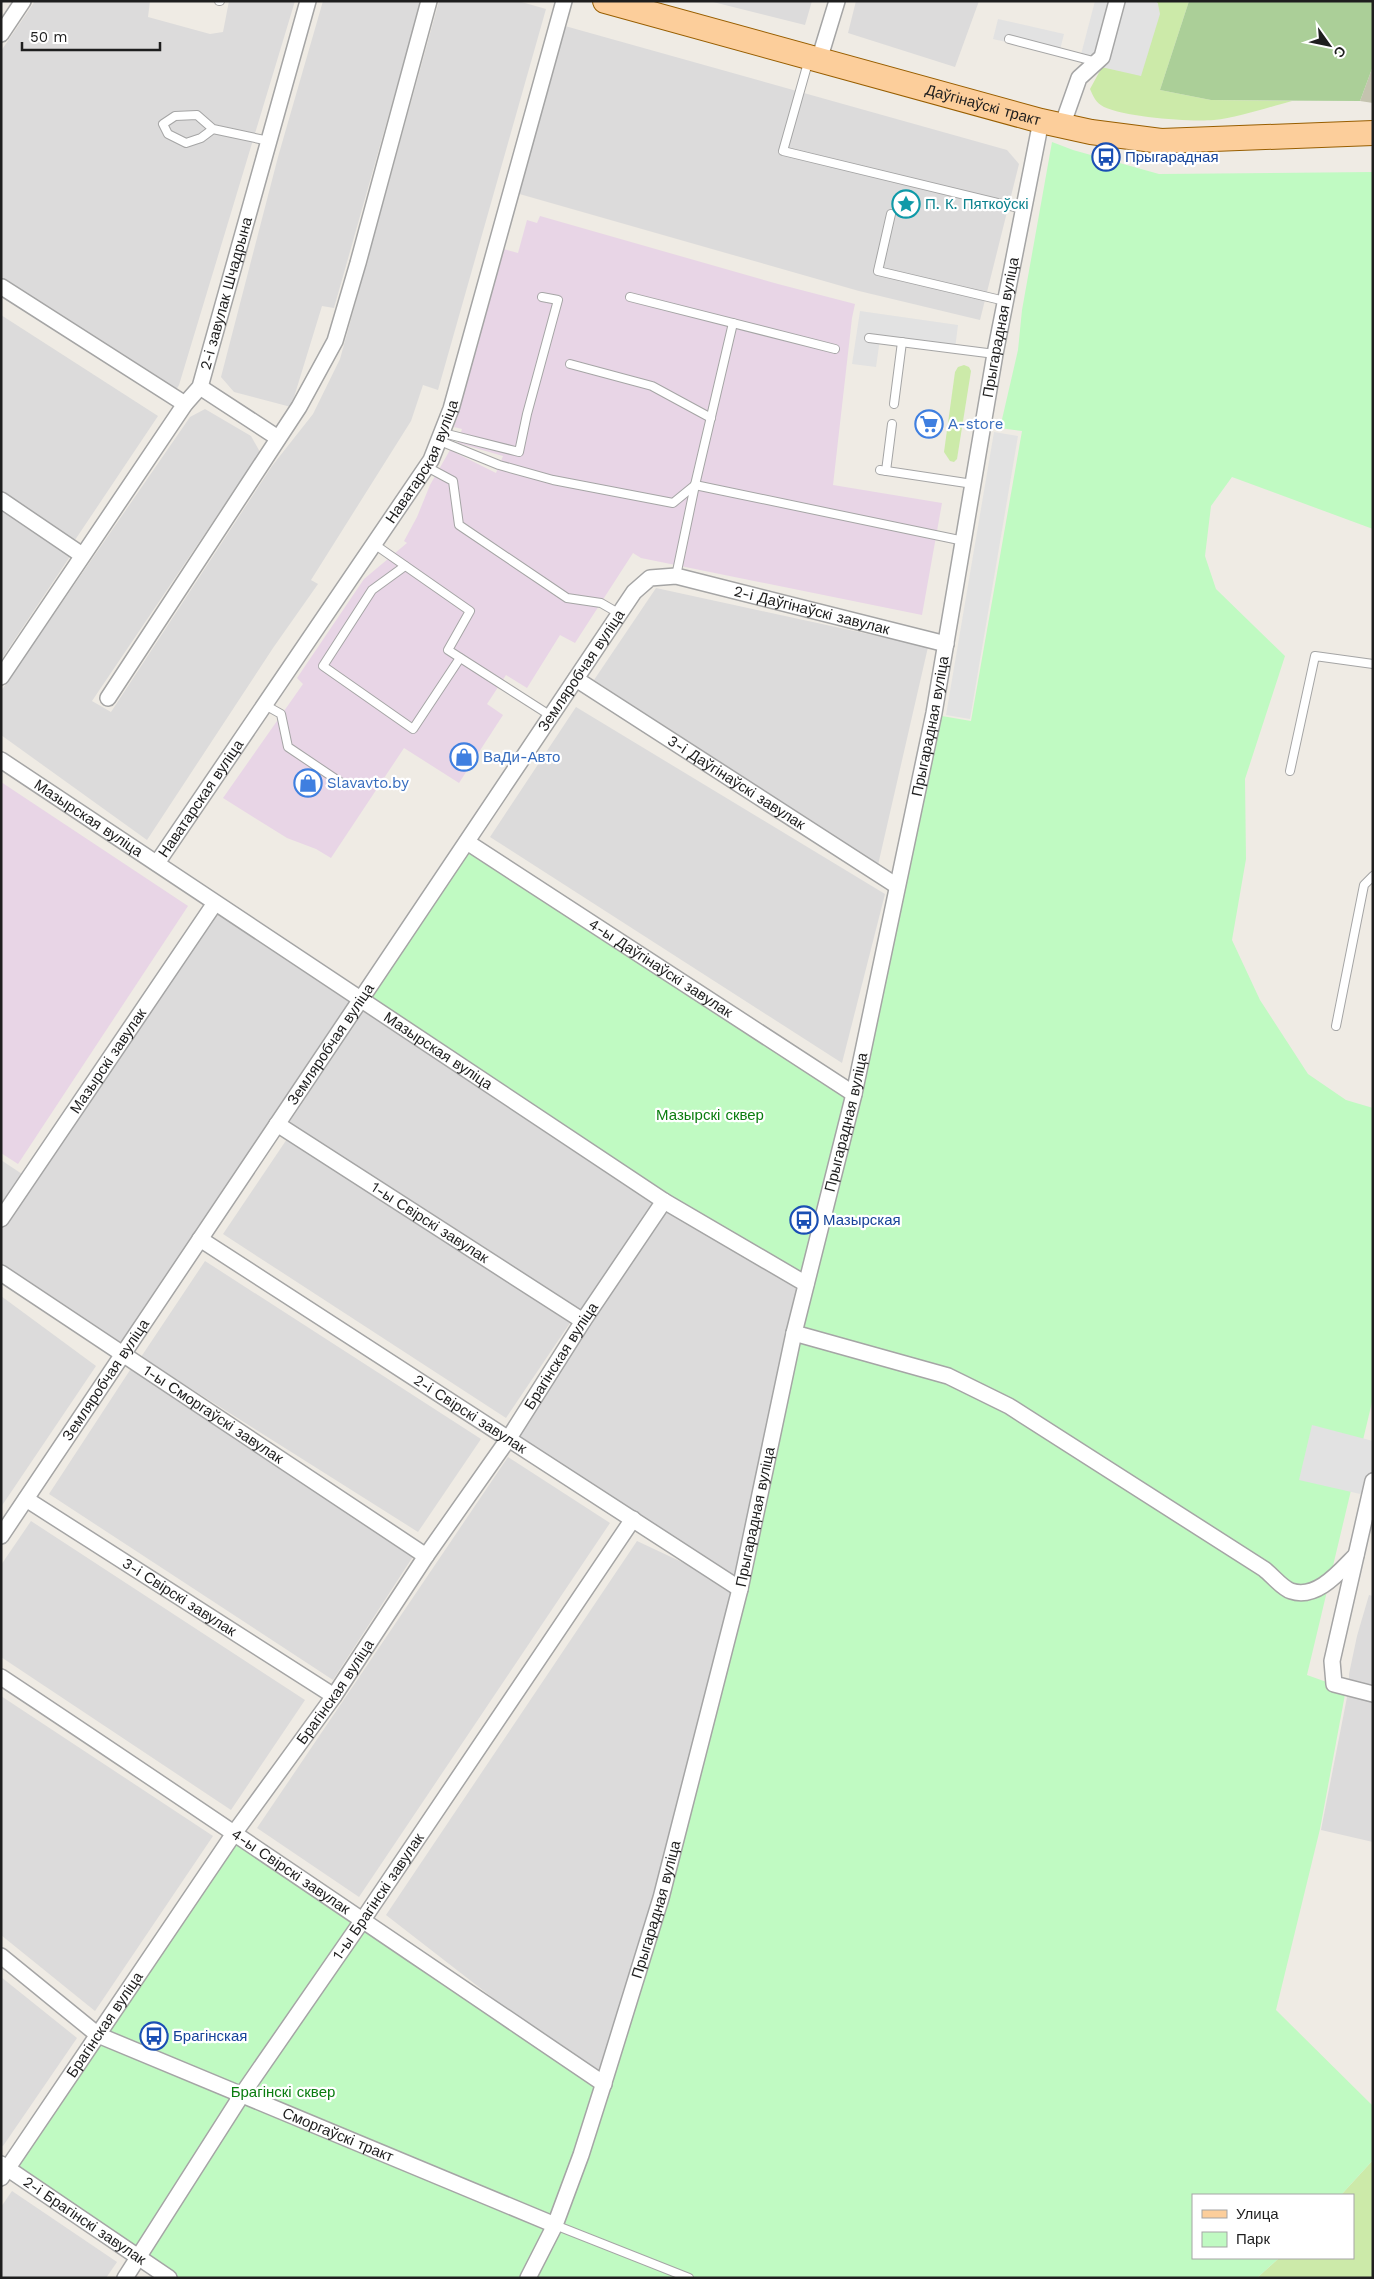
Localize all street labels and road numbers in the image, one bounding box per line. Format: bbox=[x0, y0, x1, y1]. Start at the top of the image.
street label: Даўгінаўскі тракт bbox=[923, 81, 1043, 129]
street label: 2-і завулак Шчадрына bbox=[196, 214, 256, 372]
street label: Прыгарадная вуліца bbox=[979, 255, 1023, 399]
street label: Наватарская вуліца bbox=[382, 397, 462, 527]
street label: 2-і Даўгінаўскі завулак bbox=[732, 582, 892, 639]
street label: Земляробчая вуліца bbox=[534, 606, 629, 735]
street label: Прыгарадная вуліца bbox=[908, 654, 953, 798]
street label: 3-і Даўгінаўскі завулак bbox=[664, 732, 809, 834]
street label: Наватарская вуліца bbox=[155, 736, 248, 861]
street label: Мазырская вуліца bbox=[31, 776, 147, 861]
street label: 4-ы Даўгінаўскі завулак bbox=[585, 915, 736, 1022]
street label: Земляробчая вуліца bbox=[283, 980, 378, 1109]
street label: Мазырскі завулак bbox=[66, 1004, 150, 1117]
street label: Мазырская вуліца bbox=[380, 1008, 496, 1094]
street label: Прыгарадная вуліца bbox=[821, 1050, 872, 1194]
street label: 1-ы Свірскі завулак bbox=[368, 1178, 493, 1267]
street label: Брагінская вуліца bbox=[520, 1298, 602, 1413]
street label: Земляробчая вуліца bbox=[58, 1315, 153, 1444]
street label: 1-ы Сморгаўскі завулак bbox=[140, 1361, 287, 1468]
street label: 2-і Свірскі завулак bbox=[410, 1371, 531, 1458]
street label: Прыгарадная вуліца bbox=[732, 1445, 779, 1588]
street label: 3-і Свірскі завулак bbox=[119, 1554, 240, 1640]
street label: Брагінская вуліца bbox=[293, 1635, 378, 1748]
street label: 4-ы Свірскі завулак bbox=[228, 1825, 354, 1918]
street label: 1-ы Брагінскі завулак bbox=[329, 1829, 428, 1963]
street label: Прыгарадная вуліца bbox=[628, 1838, 684, 1981]
street label: Брагінская вуліца bbox=[63, 1968, 147, 2081]
street label: Сморгаўскі тракт bbox=[280, 2104, 396, 2166]
street label: 2-і Брагінскі завулак bbox=[20, 2173, 150, 2269]

